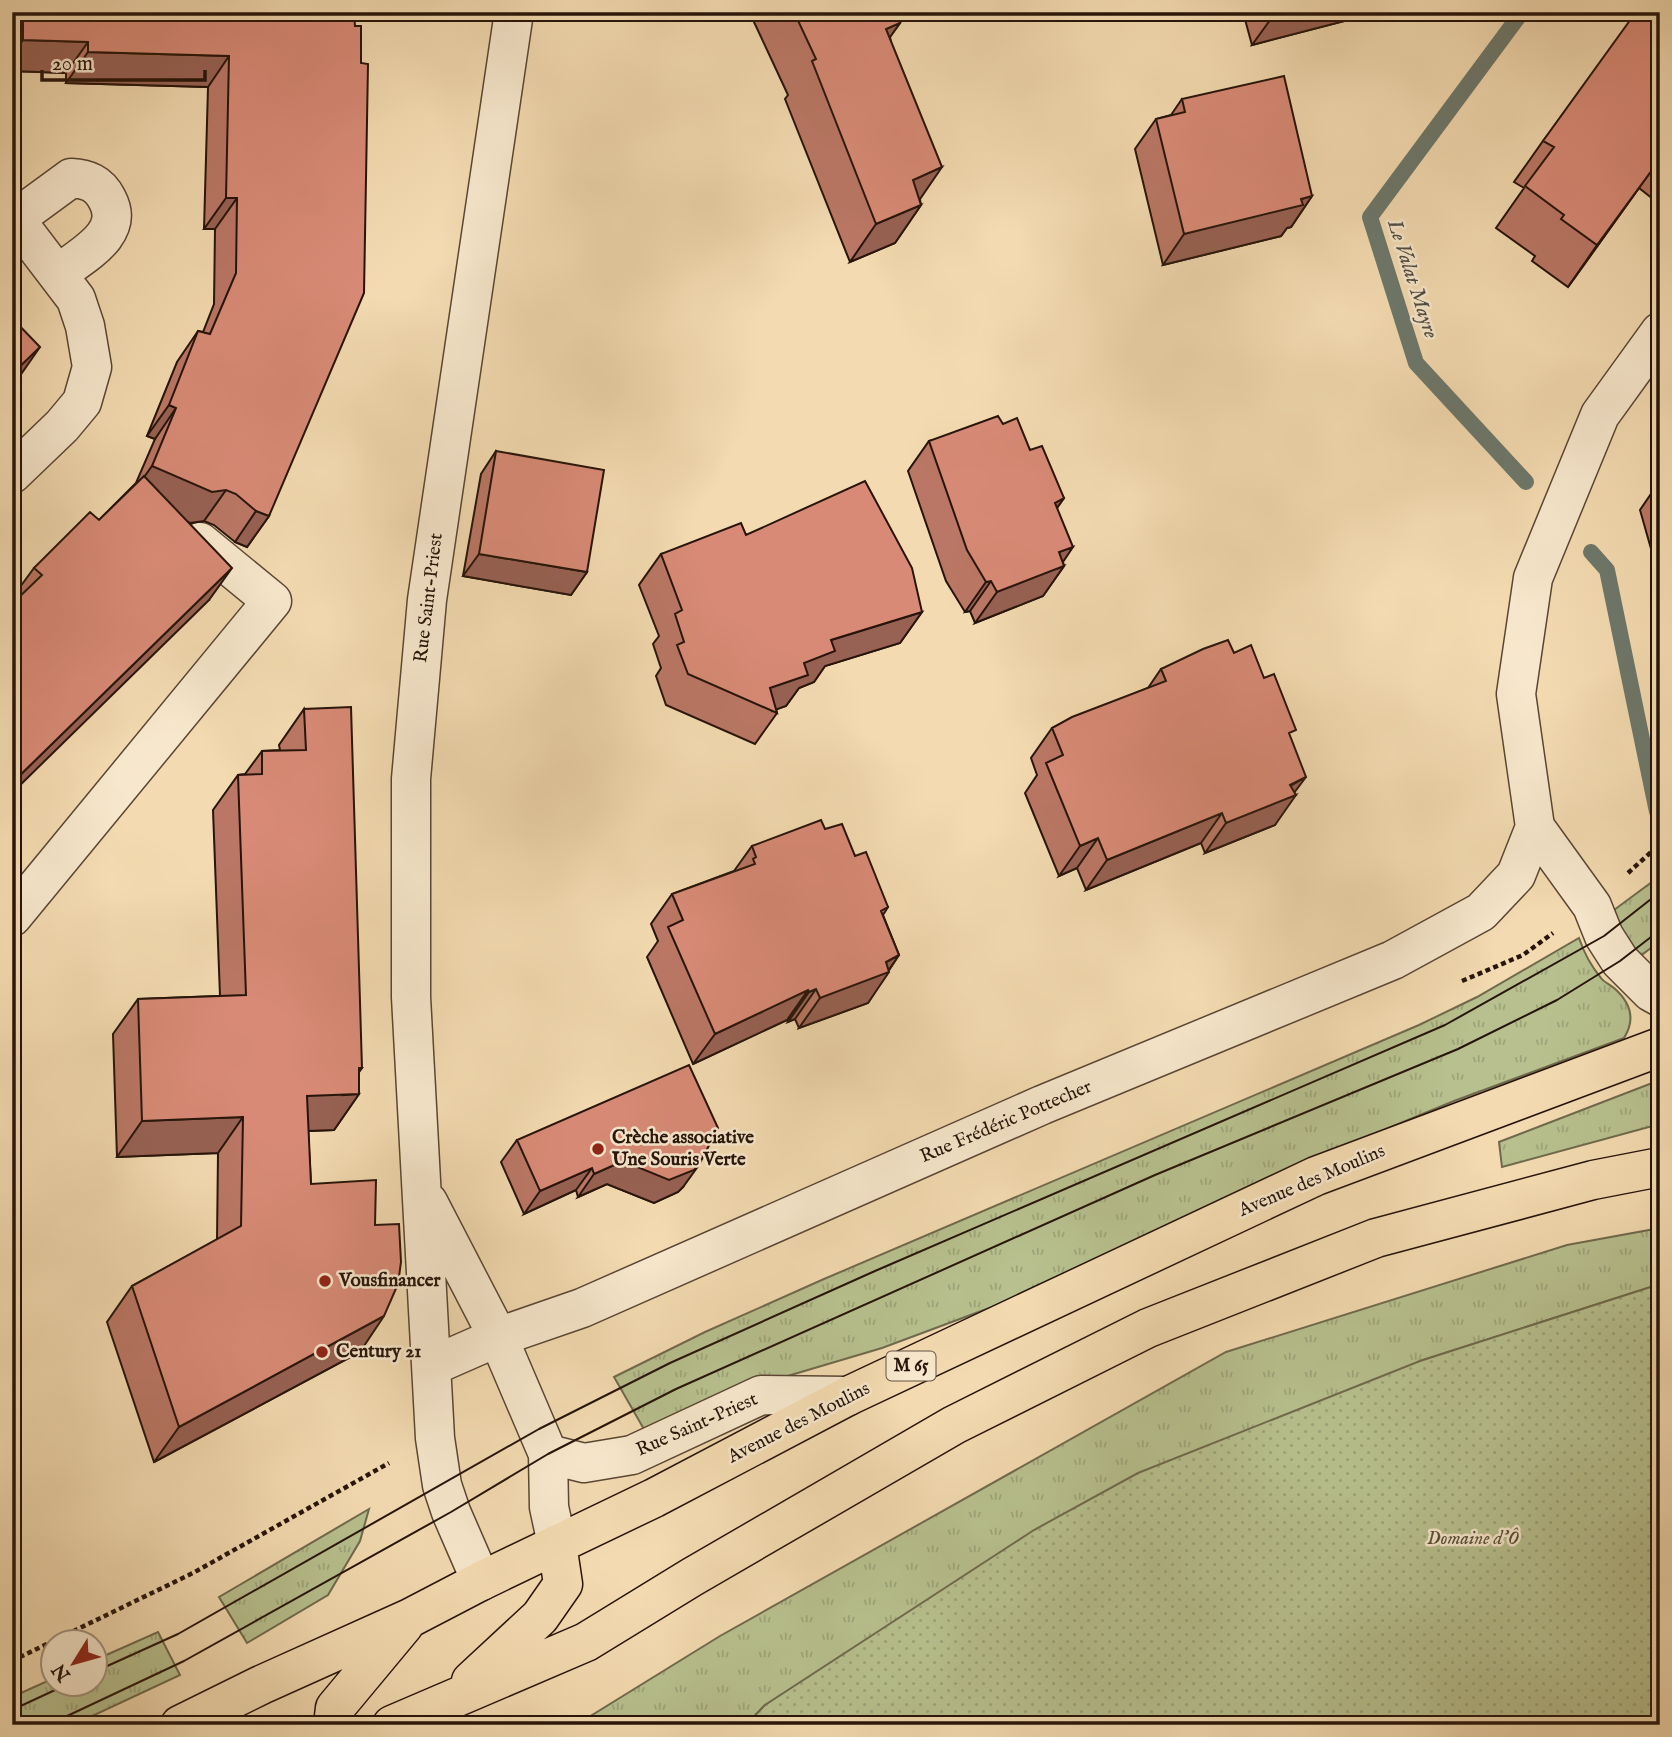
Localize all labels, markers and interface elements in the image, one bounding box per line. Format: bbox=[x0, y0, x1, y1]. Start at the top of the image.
scale bar bbox=[42, 38, 205, 82]
text: 20 m bbox=[52, 51, 93, 78]
water label: Le Valat Mayre bbox=[1380, 215, 1444, 342]
street label: Rue Saint-Priest bbox=[409, 531, 449, 664]
street label: Rue Frédéric Pottecher bbox=[917, 1075, 1096, 1169]
place label: Crèche associative Une Souris Verte bbox=[611, 1126, 754, 1172]
street label: Avenue des Moulins bbox=[1234, 1139, 1389, 1223]
marker: Crèche associative Une Souris Verte bbox=[590, 1141, 606, 1157]
place label: Vousfinancer bbox=[338, 1269, 442, 1293]
marker: Vousfinancer bbox=[317, 1273, 333, 1289]
place label: Century 21 bbox=[336, 1340, 421, 1364]
marker: Century 21 bbox=[314, 1344, 330, 1360]
road number: M 65 bbox=[886, 1352, 936, 1380]
street label: Avenue des Moulins bbox=[723, 1377, 874, 1470]
street label: Rue Saint-Priest bbox=[633, 1387, 762, 1462]
park label: Domaine d'Ô bbox=[1427, 1527, 1519, 1551]
north arrow bbox=[38, 1628, 108, 1698]
text: N bbox=[47, 1658, 77, 1687]

